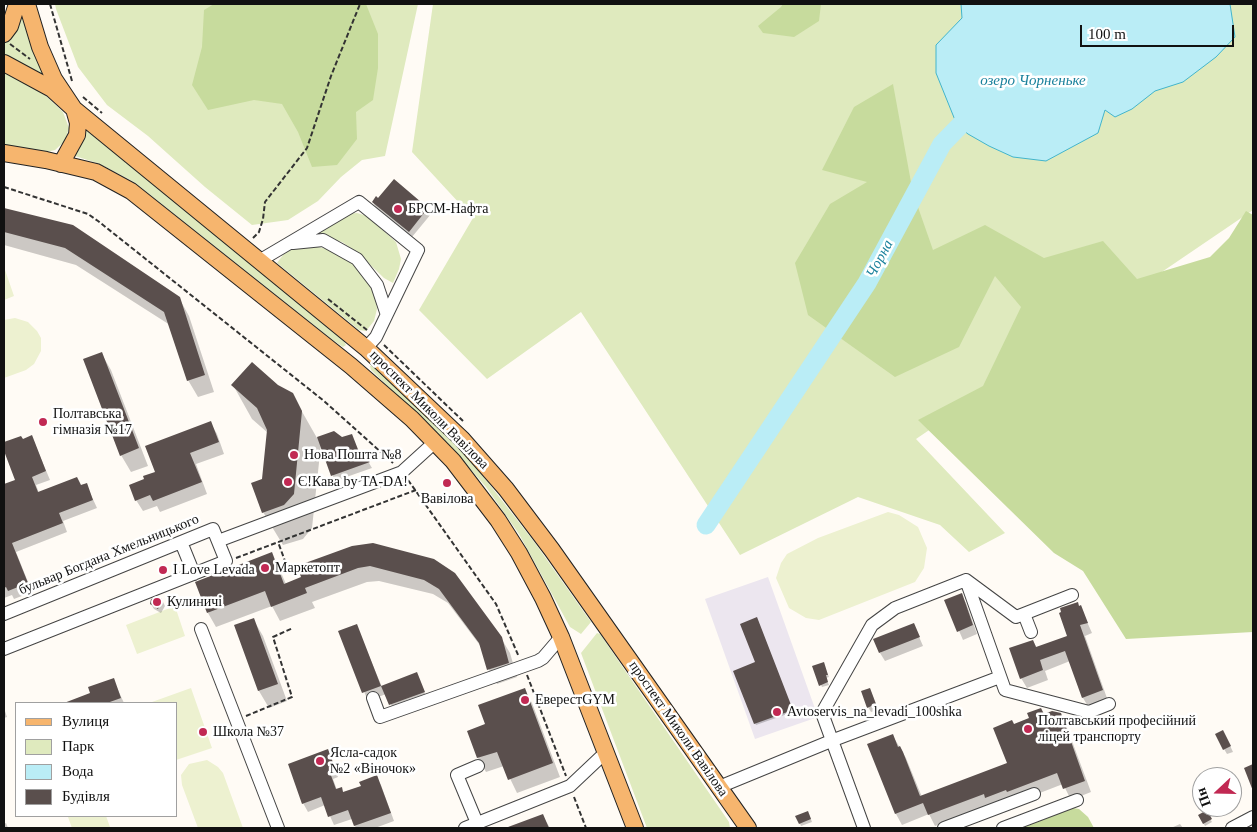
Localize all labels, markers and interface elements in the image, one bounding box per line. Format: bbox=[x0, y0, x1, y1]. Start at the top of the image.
scale bar bbox=[1082, 15, 1236, 47]
text: 100 m bbox=[1088, 26, 1126, 42]
water label: озеро Чорненьке bbox=[980, 72, 1086, 90]
place label: БРСМ-Нафта bbox=[408, 201, 488, 217]
marker: БРСМ-Нафта bbox=[392, 203, 404, 215]
water label: Чорна bbox=[863, 237, 897, 281]
street label: проспект Миколи Вавілова bbox=[366, 347, 492, 473]
place label: Полтавська гімназія №17 bbox=[53, 406, 132, 438]
marker: Полтавська гімназія №17 bbox=[37, 416, 49, 428]
place label: Нова Пошта №8 bbox=[304, 447, 402, 463]
marker: Нова Пошта №8 bbox=[288, 449, 300, 461]
place label: Є!Кава by TA-DA! bbox=[298, 474, 408, 490]
marker: Є!Кава by TA-DA! bbox=[282, 476, 294, 488]
marker: Вавілова bbox=[441, 477, 453, 489]
place label: Вавілова bbox=[421, 491, 473, 507]
street label: бульвар Богдана Хмельницького bbox=[16, 511, 202, 599]
place label: Маркетопт bbox=[275, 560, 340, 576]
place label: I Love Levada bbox=[173, 562, 255, 578]
marker: Маркетопт bbox=[259, 562, 271, 574]
marker: I Love Levada bbox=[157, 564, 169, 576]
place label: Кулиничі bbox=[167, 594, 222, 610]
marker: Кулиничі bbox=[151, 596, 163, 608]
street label: проспект Миколи Вавілова bbox=[625, 658, 731, 800]
place label: ЕверестGYM bbox=[535, 692, 615, 708]
marker: ЕверестGYM bbox=[519, 694, 531, 706]
legend bbox=[15, 702, 178, 817]
place label: Avtoservis_na_levadi_100shka bbox=[787, 704, 962, 720]
marker: Avtoservis_na_levadi_100shka bbox=[771, 706, 783, 718]
text: Вулиця bbox=[62, 713, 109, 729]
place label: Полтавський професійний ліцей транспорту bbox=[1038, 713, 1196, 746]
marker: Полтавський професійний ліцей транспорту bbox=[1022, 723, 1034, 735]
place label: Школа №37 bbox=[213, 724, 284, 740]
marker: Школа №37 bbox=[197, 726, 209, 738]
text: Парк bbox=[62, 738, 94, 754]
place label: Ясла-садок №2 «Віночок» bbox=[330, 745, 416, 778]
marker: Ясла-садок №2 «Віночок» bbox=[314, 755, 326, 767]
text: Вода bbox=[62, 763, 93, 779]
north arrow bbox=[1192, 767, 1242, 817]
text: Пн bbox=[1193, 786, 1214, 809]
text: Будівля bbox=[62, 788, 110, 804]

